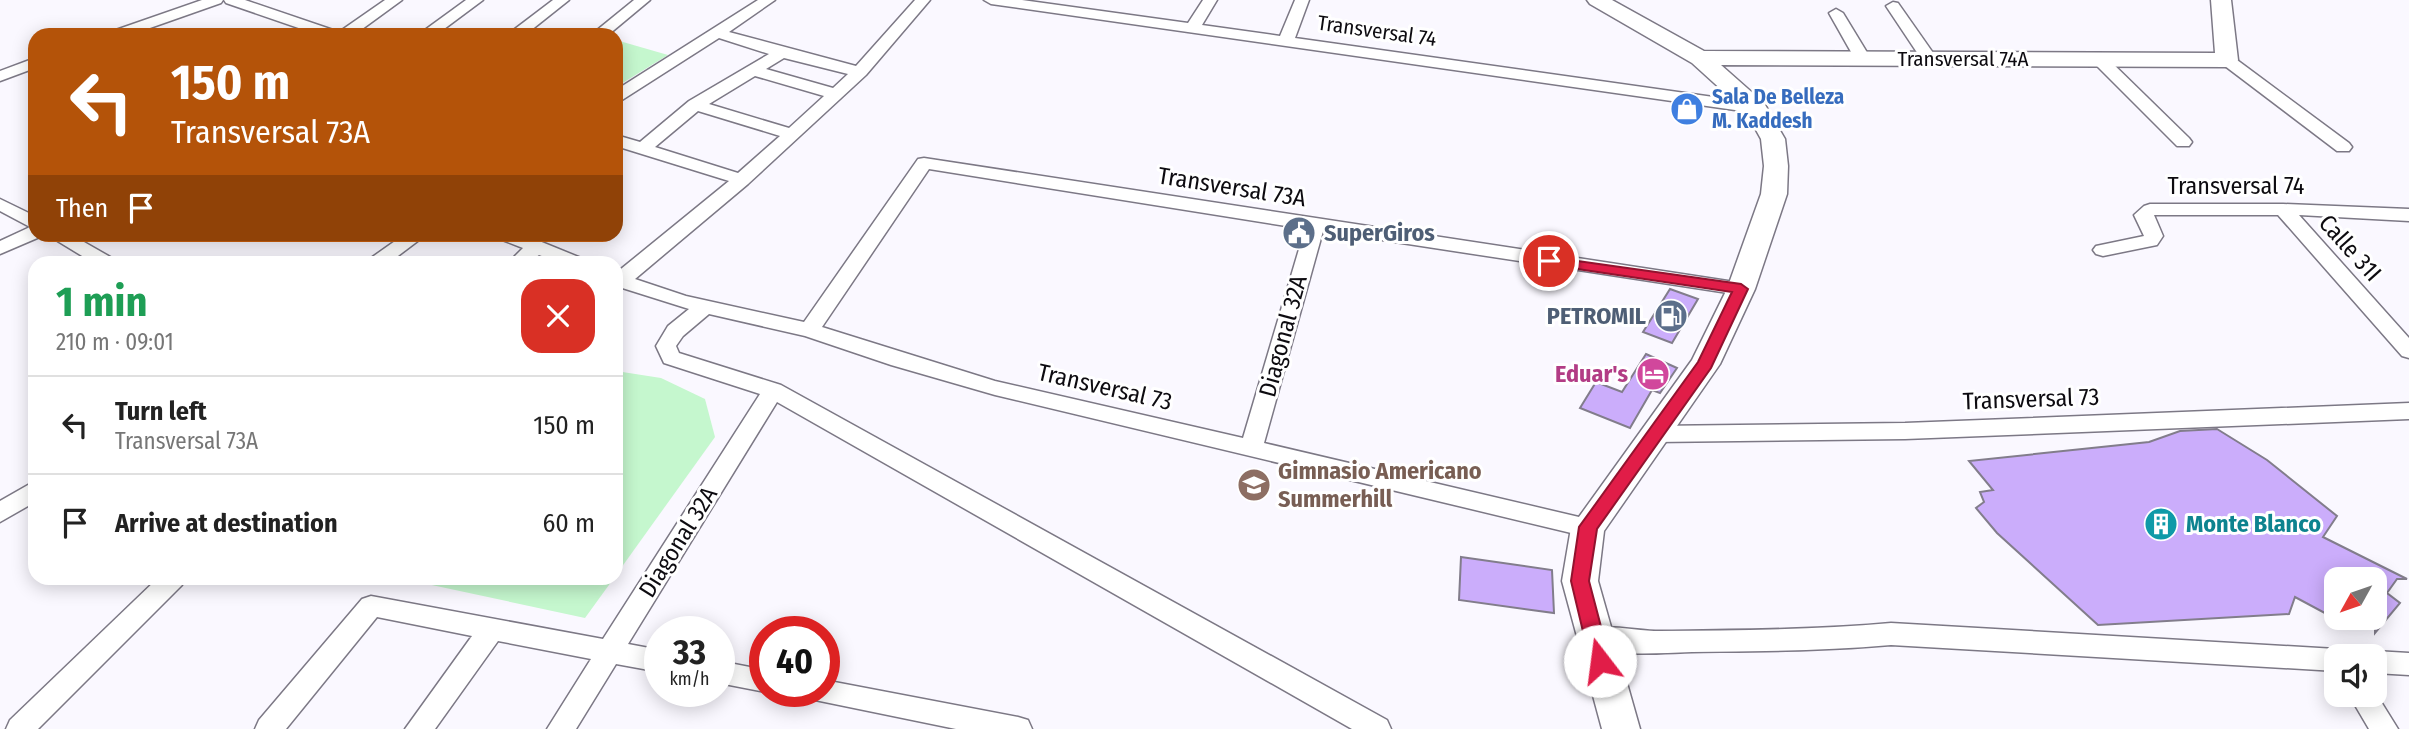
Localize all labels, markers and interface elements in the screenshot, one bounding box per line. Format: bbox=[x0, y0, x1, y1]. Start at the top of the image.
street label: Transversal 74 bbox=[1316, 10, 1438, 52]
street label: Transversal 74A bbox=[1898, 46, 2028, 72]
text: 150 m bbox=[171, 53, 290, 112]
icon: left bbox=[56, 56, 147, 147]
place label: Sala De Belleza M. Kaddesh bbox=[1712, 84, 1844, 134]
shop icon: Sala De Belleza M. Kaddesh bbox=[1668, 90, 1706, 128]
text: Transversal 73A bbox=[171, 113, 370, 151]
street label: Transversal 73A bbox=[1156, 161, 1308, 213]
street label: Transversal 74 bbox=[2168, 172, 2304, 200]
icon: arrive bbox=[122, 189, 160, 227]
text: Then bbox=[56, 193, 108, 224]
street label: Calle 31I bbox=[2313, 209, 2387, 287]
public building icon: SuperGiros bbox=[1280, 214, 1318, 252]
place label: SuperGiros bbox=[1324, 219, 1435, 247]
pin bbox=[1519, 231, 1579, 291]
icon: arrive bbox=[1530, 242, 1568, 280]
street label: Diagonal 32A bbox=[1253, 272, 1313, 400]
text: 1 min bbox=[56, 277, 147, 327]
button: close bbox=[521, 279, 595, 353]
fuel station icon: PETROMIL bbox=[1652, 297, 1690, 335]
place label: PETROMIL bbox=[1547, 302, 1646, 330]
text: 210 m · 09:01 bbox=[56, 328, 174, 356]
hotel icon: Eduar's bbox=[1634, 355, 1672, 393]
street label: Transversal 73 bbox=[1035, 358, 1175, 416]
place label: Eduar's bbox=[1555, 360, 1628, 388]
street label: Transversal 73 bbox=[1962, 383, 2100, 415]
text: Turn left bbox=[115, 396, 207, 427]
icon: left bbox=[56, 406, 94, 444]
text: 150 m bbox=[533, 410, 595, 441]
text: Transversal 73A bbox=[115, 427, 258, 455]
place label: Gimnasio Americano Summerhill bbox=[1278, 457, 1482, 513]
school or university icon: Gimnasio Americano Summerhill bbox=[1235, 466, 1273, 504]
street label: Diagonal 32A bbox=[633, 481, 723, 602]
icon: arrive bbox=[56, 504, 94, 542]
building icon: Monte Blanco bbox=[2142, 505, 2180, 543]
text: Arrive at destination bbox=[115, 508, 338, 539]
text: 60 m bbox=[542, 508, 595, 539]
place label: Monte Blanco bbox=[2186, 510, 2321, 538]
north arrow bbox=[2324, 567, 2387, 630]
map controls bbox=[2324, 567, 2387, 707]
speed limit sign: 40 bbox=[749, 616, 840, 707]
position arrow bbox=[1563, 624, 1637, 698]
text: 33 bbox=[673, 631, 706, 673]
button: sound bbox=[2324, 644, 2387, 707]
text: km/h bbox=[669, 668, 710, 690]

